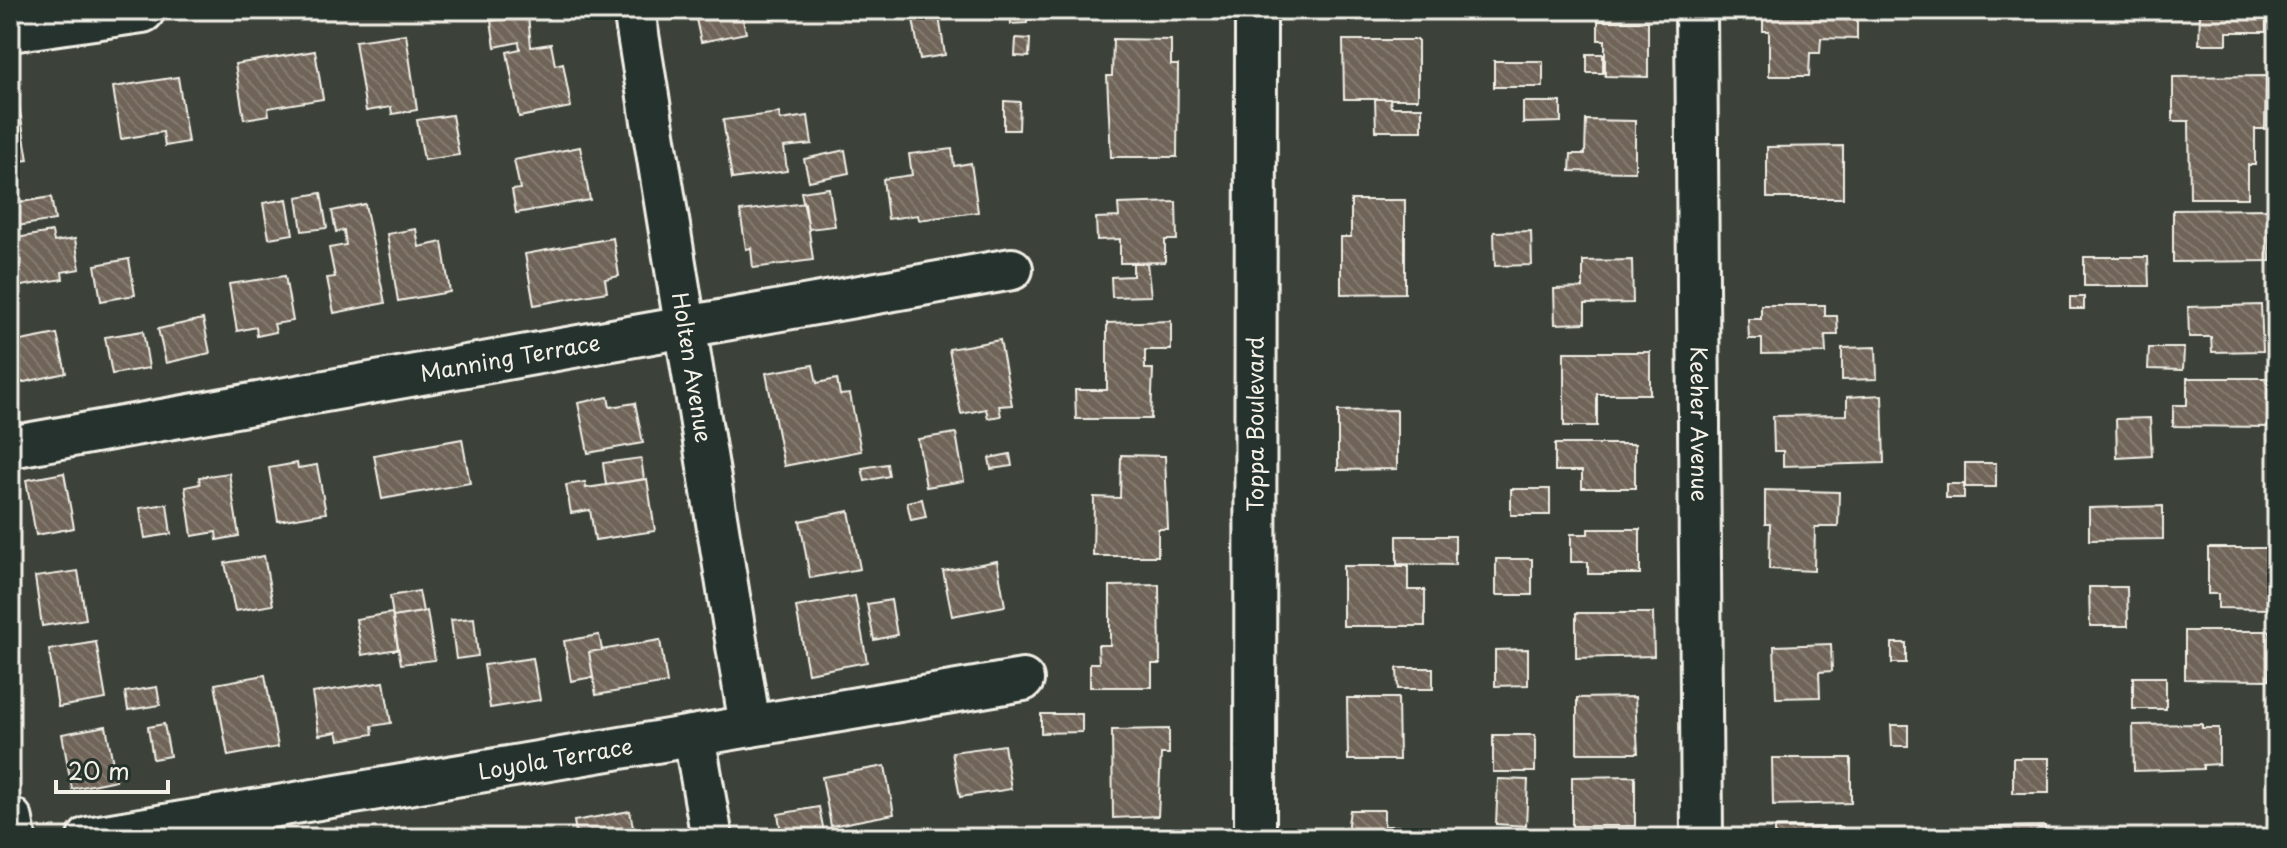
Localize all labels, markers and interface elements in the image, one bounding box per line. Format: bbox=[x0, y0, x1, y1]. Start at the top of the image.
street label: Holten Avenue bbox=[665, 290, 722, 445]
street label: Manning Terrace bbox=[417, 325, 602, 389]
street label: Toppa Boulevard bbox=[1237, 336, 1271, 512]
street label: Keeher Avenue bbox=[1683, 346, 1718, 502]
street label: Loyola Terrace bbox=[475, 728, 635, 787]
scale bar bbox=[56, 744, 168, 794]
text: 20 m bbox=[68, 752, 130, 788]

